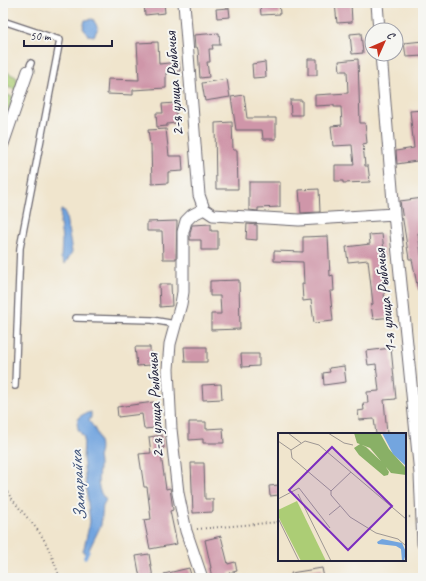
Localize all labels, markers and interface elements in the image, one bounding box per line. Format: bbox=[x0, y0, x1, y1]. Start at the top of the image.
scale bar bbox=[24, 22, 112, 48]
north arrow bbox=[364, 22, 404, 62]
text: 50 m bbox=[30, 28, 52, 44]
text: С bbox=[384, 28, 399, 43]
street label: 2-я улица Рыбачья bbox=[160, 29, 188, 137]
street label: 1-я улица Рыбачья bbox=[369, 246, 401, 354]
street label: 2-я улица Рыбачья bbox=[142, 352, 168, 459]
inset map bbox=[278, 433, 406, 561]
water label: Замарайка bbox=[64, 448, 91, 522]

